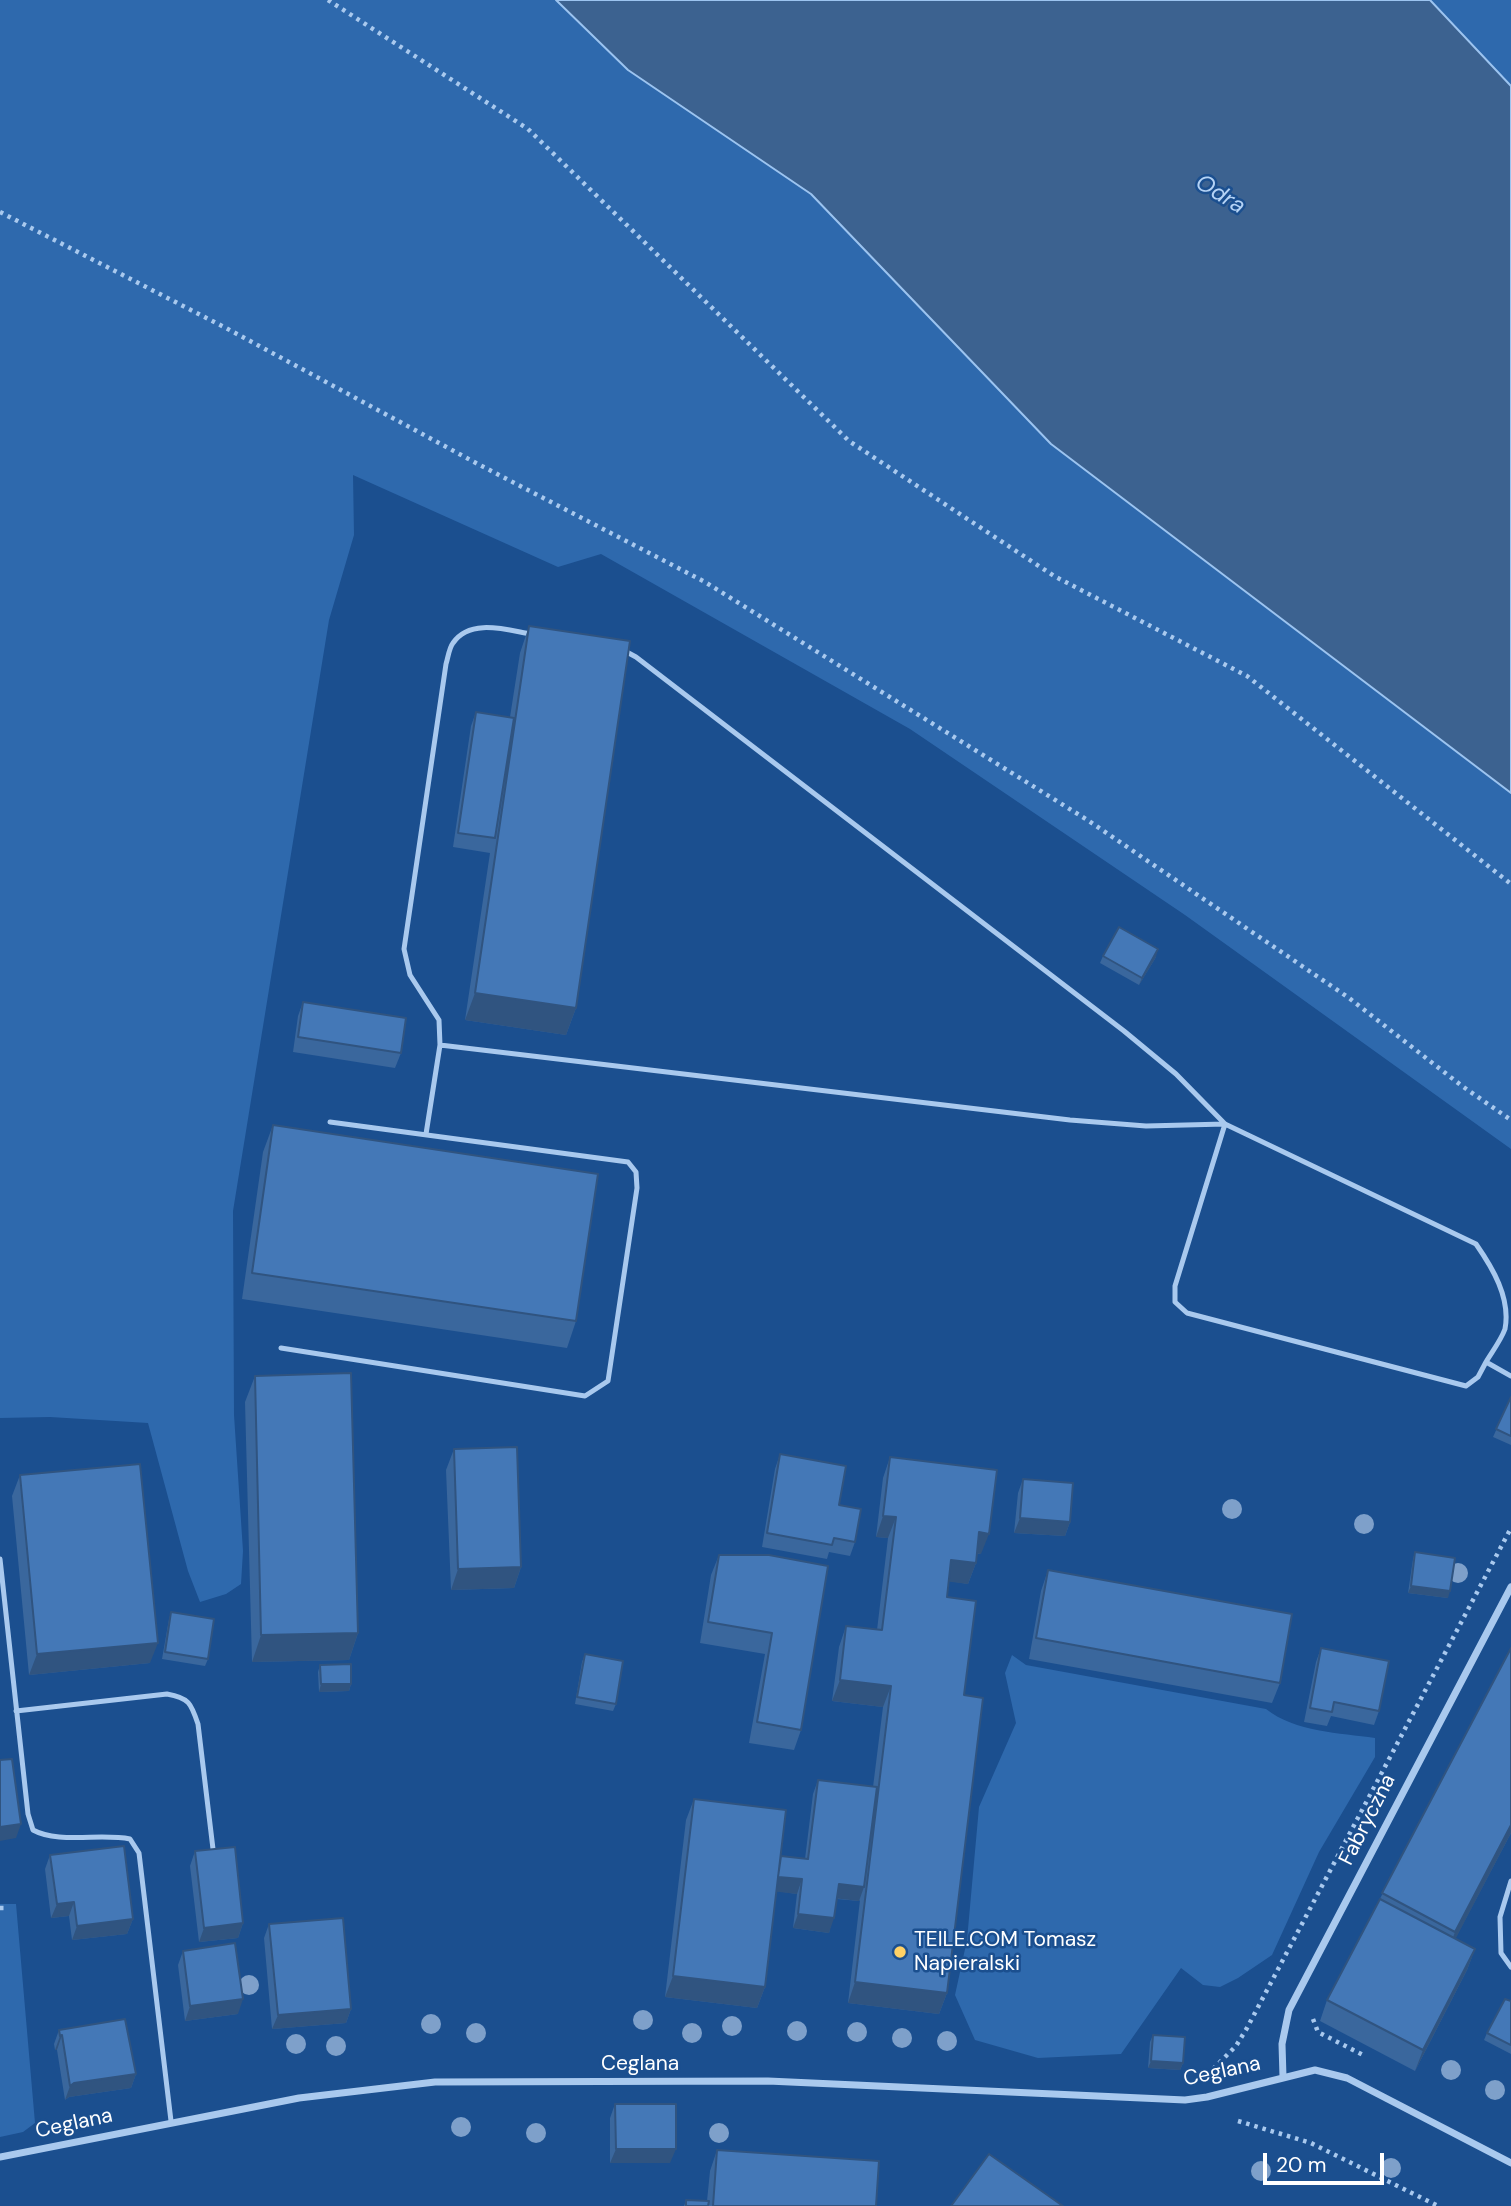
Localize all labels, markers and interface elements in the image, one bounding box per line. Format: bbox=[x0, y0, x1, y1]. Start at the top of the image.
water label: Odra bbox=[1190, 169, 1250, 221]
street label: Fabryczna bbox=[1334, 1770, 1402, 1870]
place label: TEILE.COM Tomasz Napieralski bbox=[914, 1927, 1096, 1977]
marker: TEILE.COM Tomasz Napieralski bbox=[892, 1944, 908, 1960]
street label: Ceglana bbox=[601, 2051, 679, 2077]
street label: Ceglana bbox=[1181, 2052, 1263, 2092]
street label: Ceglana bbox=[33, 2104, 115, 2144]
scale bar bbox=[1266, 2140, 1387, 2184]
text: 20 m bbox=[1276, 2151, 1327, 2179]

